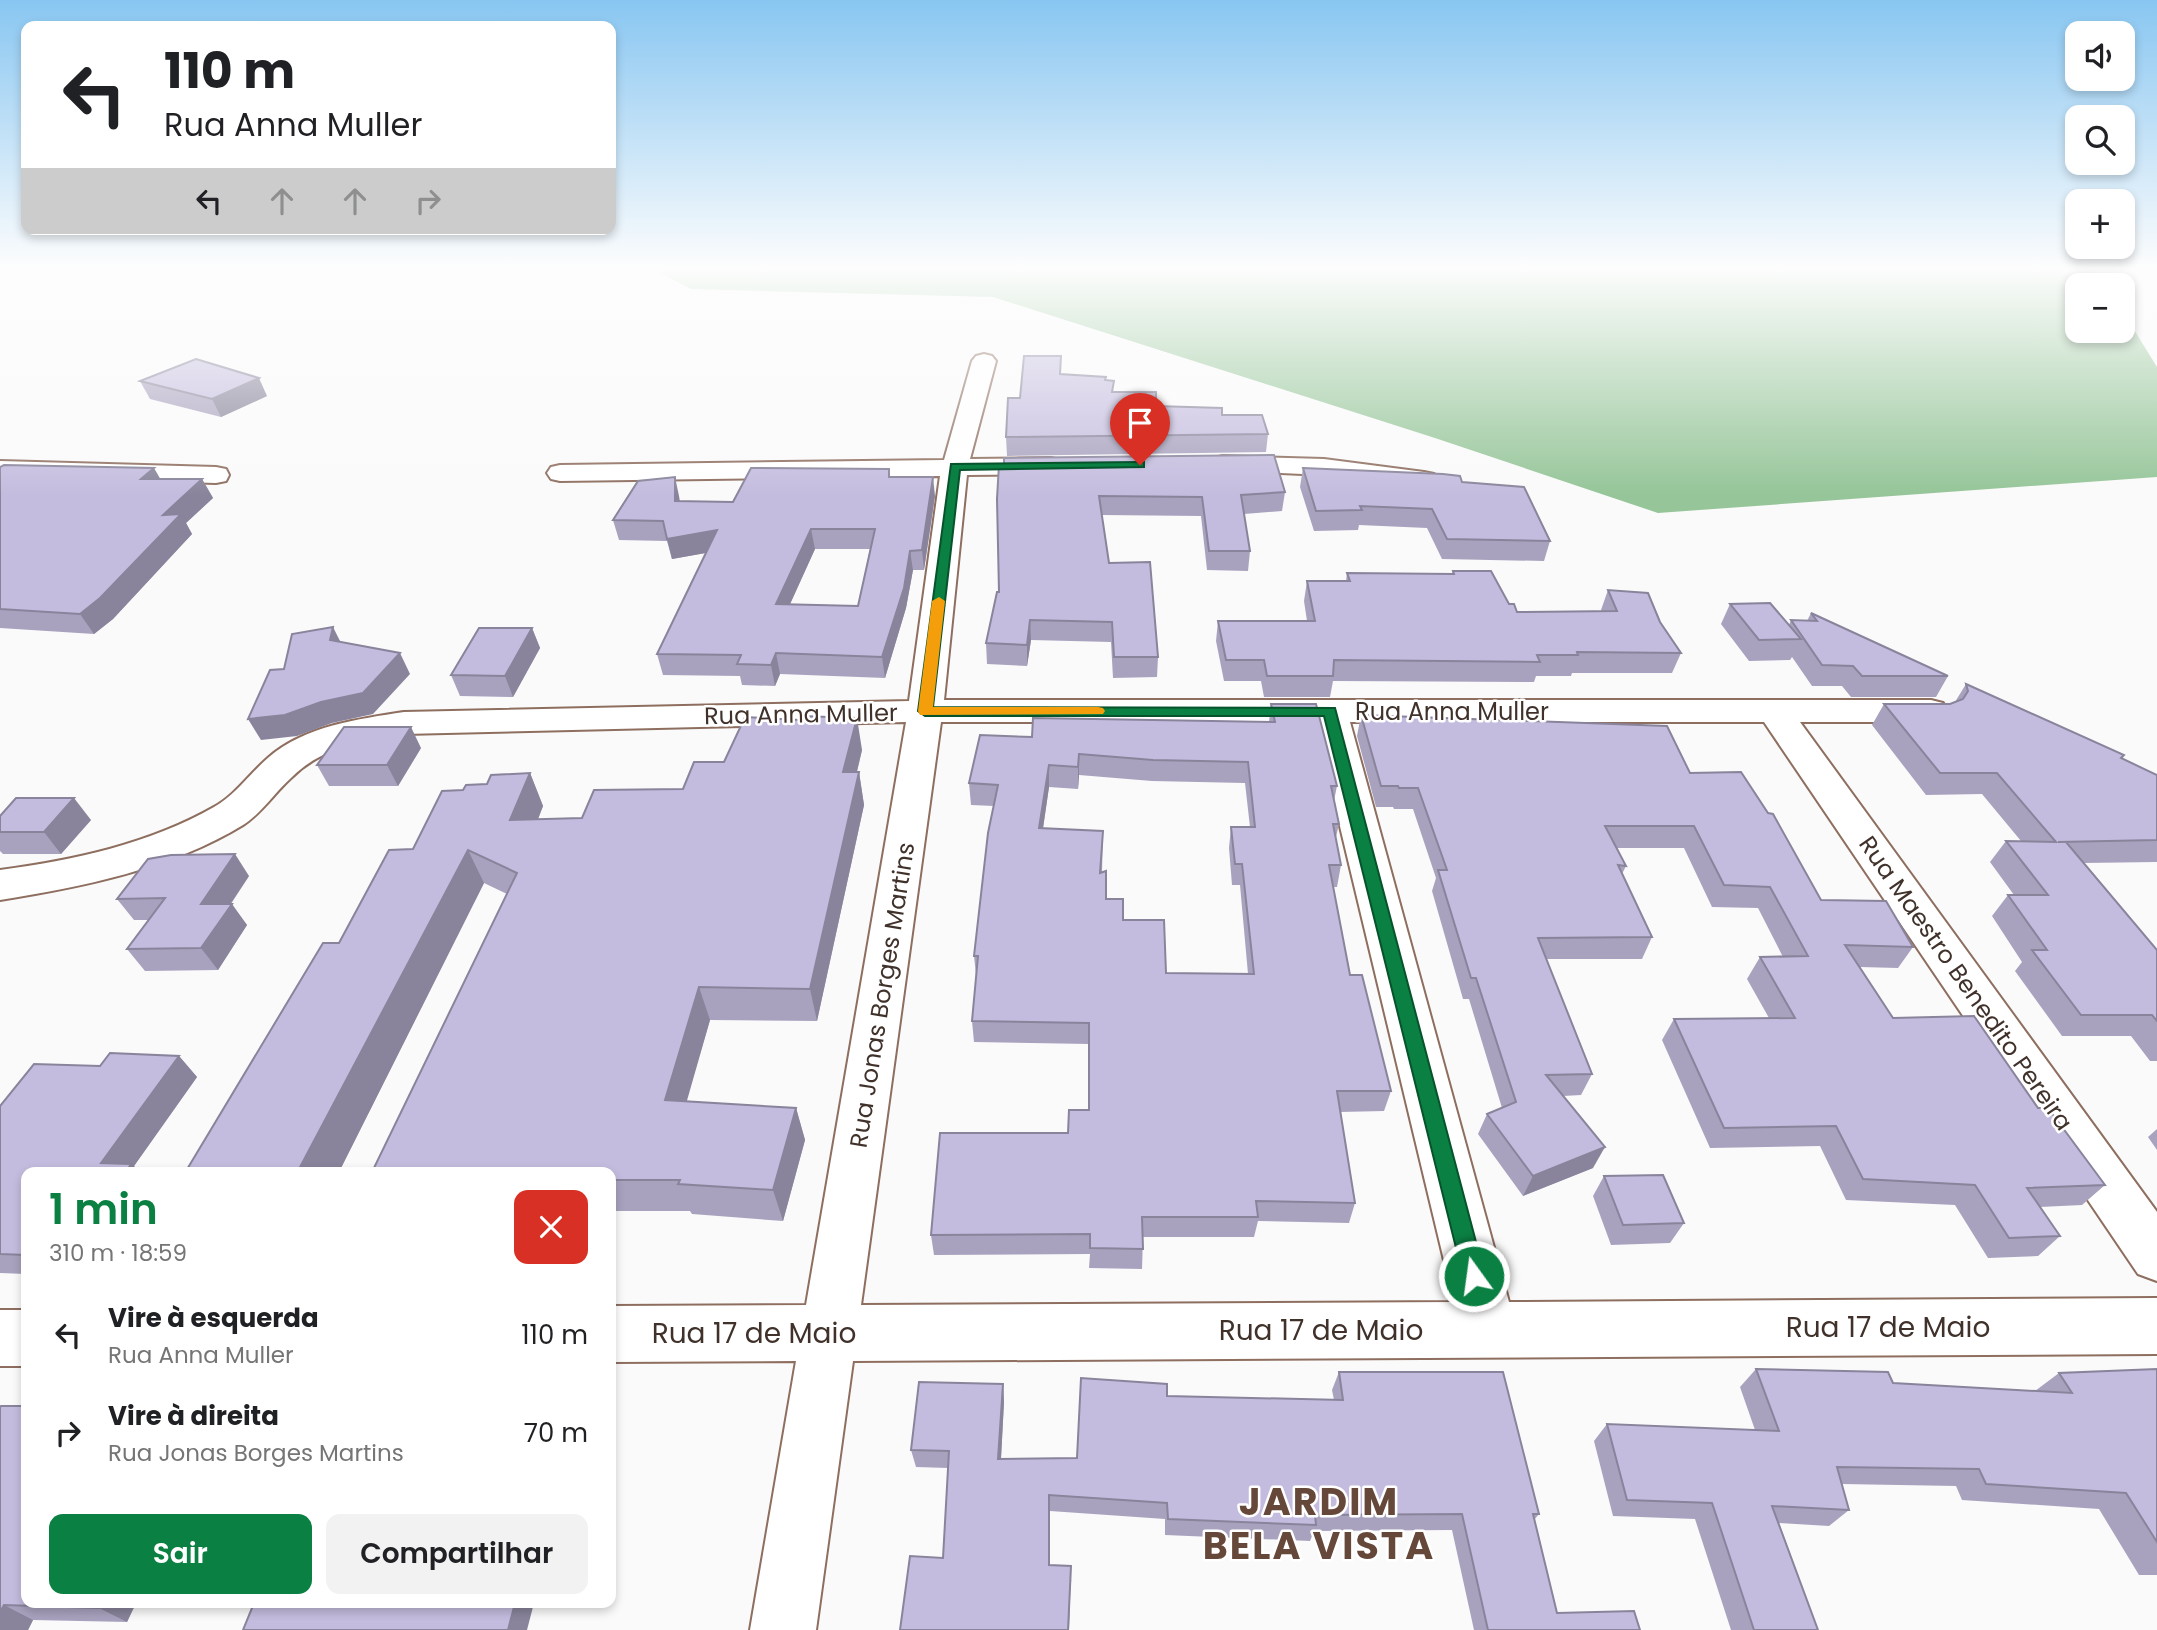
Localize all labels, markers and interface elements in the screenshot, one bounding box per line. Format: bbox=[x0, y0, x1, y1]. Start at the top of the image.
map controls bbox=[2065, 21, 2135, 343]
button: sound bbox=[2065, 21, 2135, 91]
text: 110 m bbox=[164, 37, 295, 105]
icon: left bbox=[49, 49, 140, 140]
text: Rua Anna Muller bbox=[164, 102, 422, 147]
button: search bbox=[2065, 105, 2135, 175]
icon: left bbox=[190, 182, 228, 220]
icon: ahead bbox=[263, 182, 301, 220]
icon: ahead bbox=[336, 182, 374, 220]
icon: right bbox=[409, 182, 447, 220]
button: + bbox=[2065, 189, 2135, 259]
button: − bbox=[2065, 273, 2135, 343]
pin bbox=[1110, 393, 1170, 465]
icon: arrive bbox=[1121, 404, 1159, 442]
street label: Rua Anna Muller bbox=[1355, 695, 1549, 728]
street label: Rua Anna Muller bbox=[704, 696, 898, 732]
street label: Rua Maestro Benedito Pereira bbox=[1851, 829, 2081, 1137]
street label: Rua Jonas Borges Martins bbox=[842, 840, 922, 1150]
text: 1 min bbox=[49, 1180, 158, 1239]
button: close bbox=[514, 1190, 588, 1264]
text: 310 m · 18:59 bbox=[49, 1237, 187, 1269]
position arrow bbox=[1437, 1239, 1511, 1313]
text: Vire à esquerda bbox=[108, 1300, 319, 1336]
street label: Rua 17 de Maio bbox=[1786, 1308, 1990, 1347]
street label: Rua 17 de Maio bbox=[1219, 1311, 1423, 1350]
street label: Rua 17 de Maio bbox=[652, 1314, 856, 1353]
icon: left bbox=[49, 1316, 87, 1354]
text: 110 m bbox=[521, 1317, 588, 1353]
text: Rua Anna Muller bbox=[108, 1339, 294, 1371]
text: Vire à direita bbox=[108, 1398, 279, 1434]
icon: right bbox=[49, 1414, 87, 1452]
text: 70 m bbox=[524, 1415, 588, 1451]
text: Rua Jonas Borges Martins bbox=[108, 1437, 404, 1469]
district label: JARDIM BELA VISTA bbox=[1203, 1475, 1435, 1572]
button: Sair bbox=[49, 1514, 312, 1594]
button: Compartilhar bbox=[326, 1514, 588, 1594]

